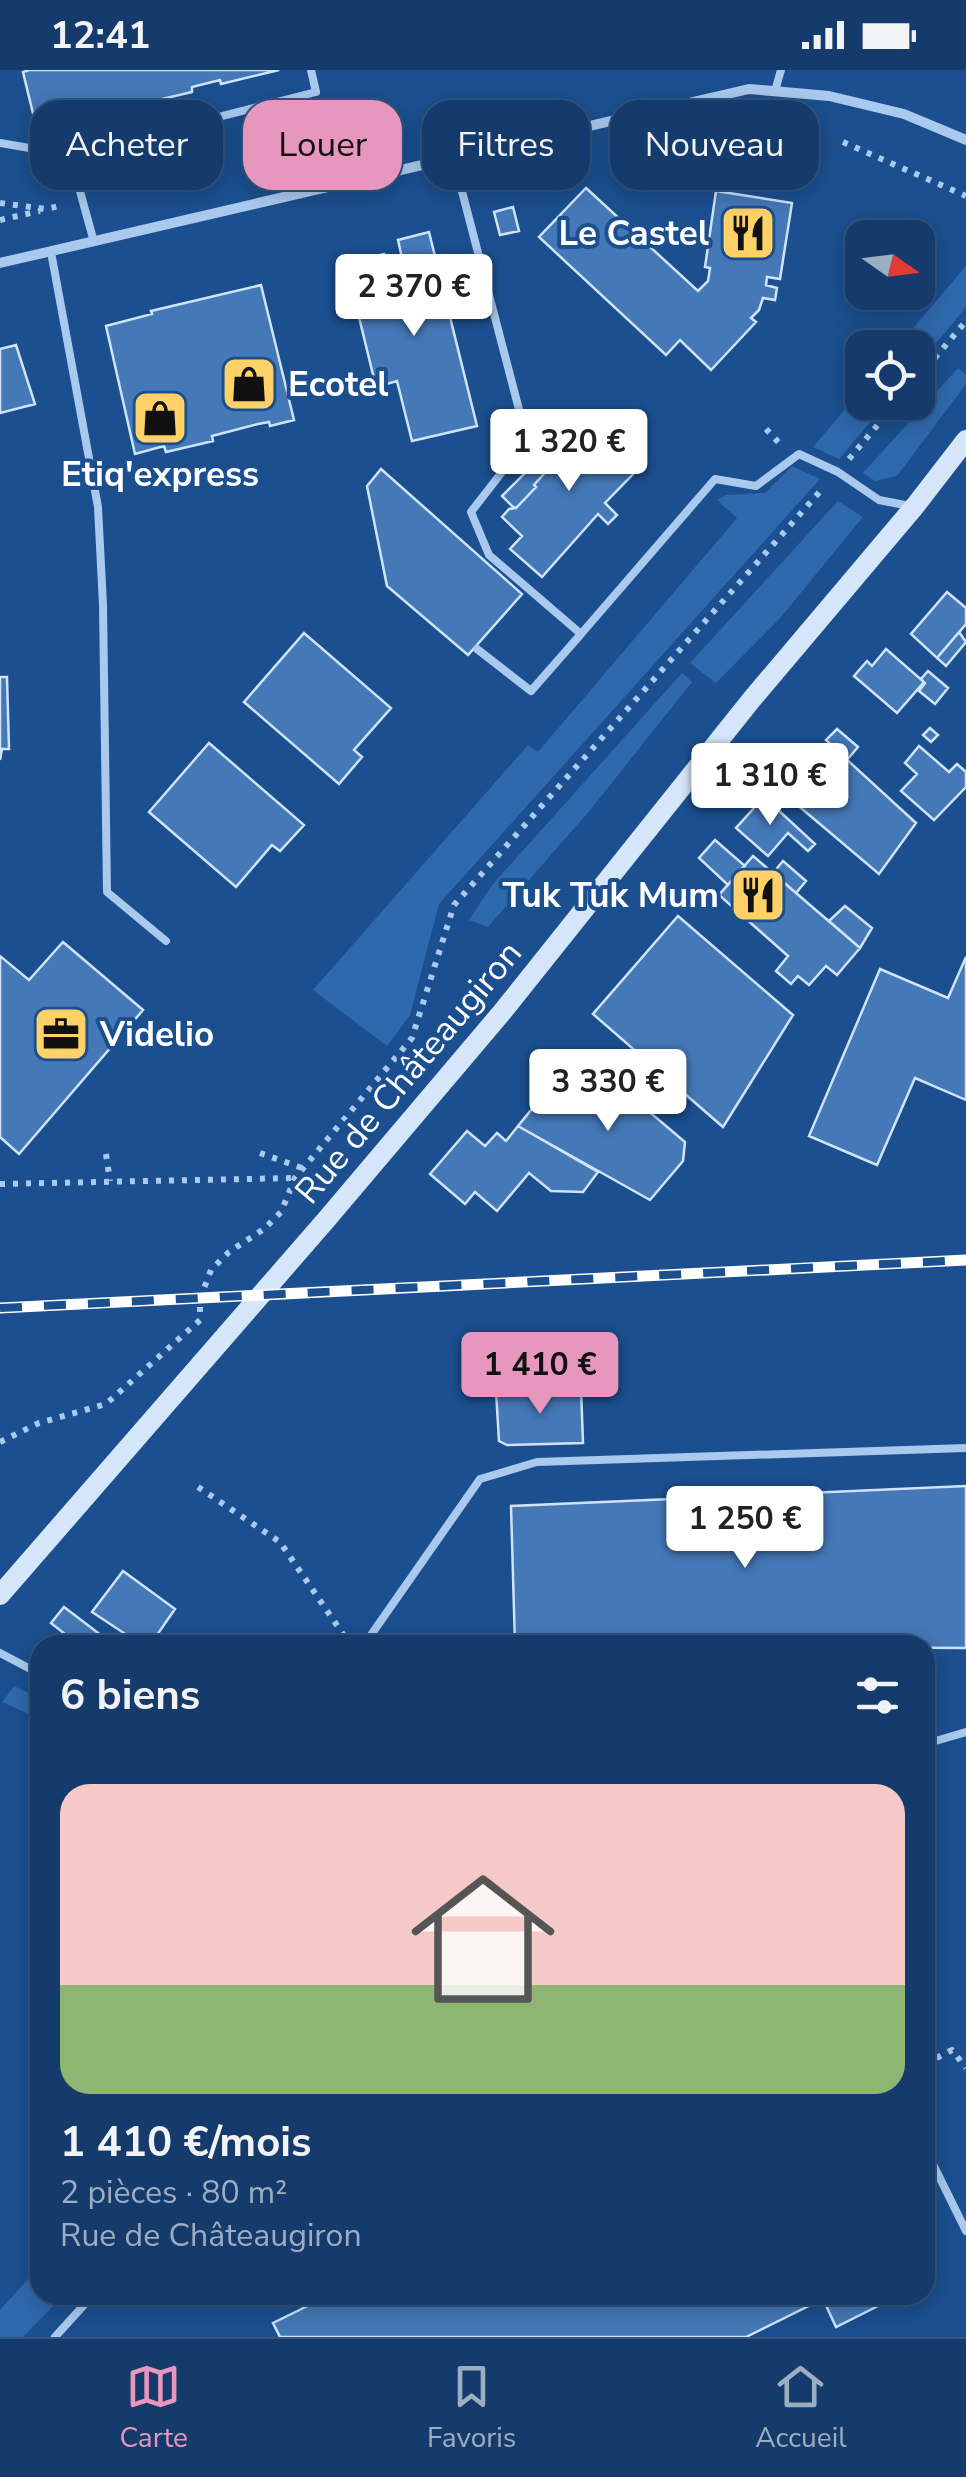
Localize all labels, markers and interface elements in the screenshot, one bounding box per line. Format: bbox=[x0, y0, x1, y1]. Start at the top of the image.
text: 12:41 bbox=[50, 10, 151, 61]
chip: Acheter bbox=[30, 100, 223, 190]
chip: Louer bbox=[243, 100, 402, 190]
chip: Filtres bbox=[422, 100, 590, 190]
chip: Nouveau bbox=[610, 100, 819, 190]
restaurant icon: Le Castel bbox=[718, 203, 778, 263]
place label: Le Castel bbox=[558, 210, 709, 257]
north arrow bbox=[845, 220, 935, 310]
map controls bbox=[845, 220, 935, 420]
pin: 2 370 € bbox=[322, 254, 506, 339]
text: 2 370 € bbox=[357, 265, 471, 308]
button: locate bbox=[845, 330, 935, 420]
shop icon: Ecotel bbox=[219, 354, 279, 414]
place label: Ecotel bbox=[288, 361, 388, 408]
shop icon: Etiq'express bbox=[130, 388, 190, 448]
pin: 1 320 € bbox=[477, 409, 661, 494]
text: 1 320 € bbox=[512, 420, 626, 463]
place label: Etiq'express bbox=[61, 451, 259, 498]
pin: 1 310 € bbox=[678, 743, 862, 828]
text: 1 310 € bbox=[713, 754, 827, 797]
restaurant icon: Tuk Tuk Mum bbox=[728, 865, 788, 925]
place label: Tuk Tuk Mum bbox=[502, 872, 719, 919]
street label: Rue de Châteaugiron bbox=[284, 931, 532, 1214]
office icon: Videlio bbox=[31, 1004, 91, 1064]
place label: Videlio bbox=[99, 1011, 214, 1058]
pin: 3 330 € bbox=[516, 1049, 700, 1134]
text: 3 330 € bbox=[551, 1060, 665, 1103]
pin: 1 410 € bbox=[448, 1332, 632, 1417]
text: 1 410 € bbox=[483, 1343, 597, 1386]
pin: 1 250 € bbox=[653, 1486, 837, 1571]
text: 1 250 € bbox=[688, 1497, 802, 1540]
text: 6 biens bbox=[60, 1667, 200, 1724]
icon: filters bbox=[850, 1668, 905, 1723]
icon: home bbox=[393, 1849, 573, 2029]
text: 1 410 €/mois bbox=[60, 2114, 312, 2171]
text: 2 pièces · 80 m² bbox=[60, 2171, 287, 2214]
text: Rue de Châteaugiron bbox=[60, 2214, 362, 2257]
tab: Carte bbox=[119, 2359, 188, 2457]
tab: Favoris bbox=[427, 2359, 516, 2457]
tab: Accueil bbox=[755, 2359, 847, 2457]

